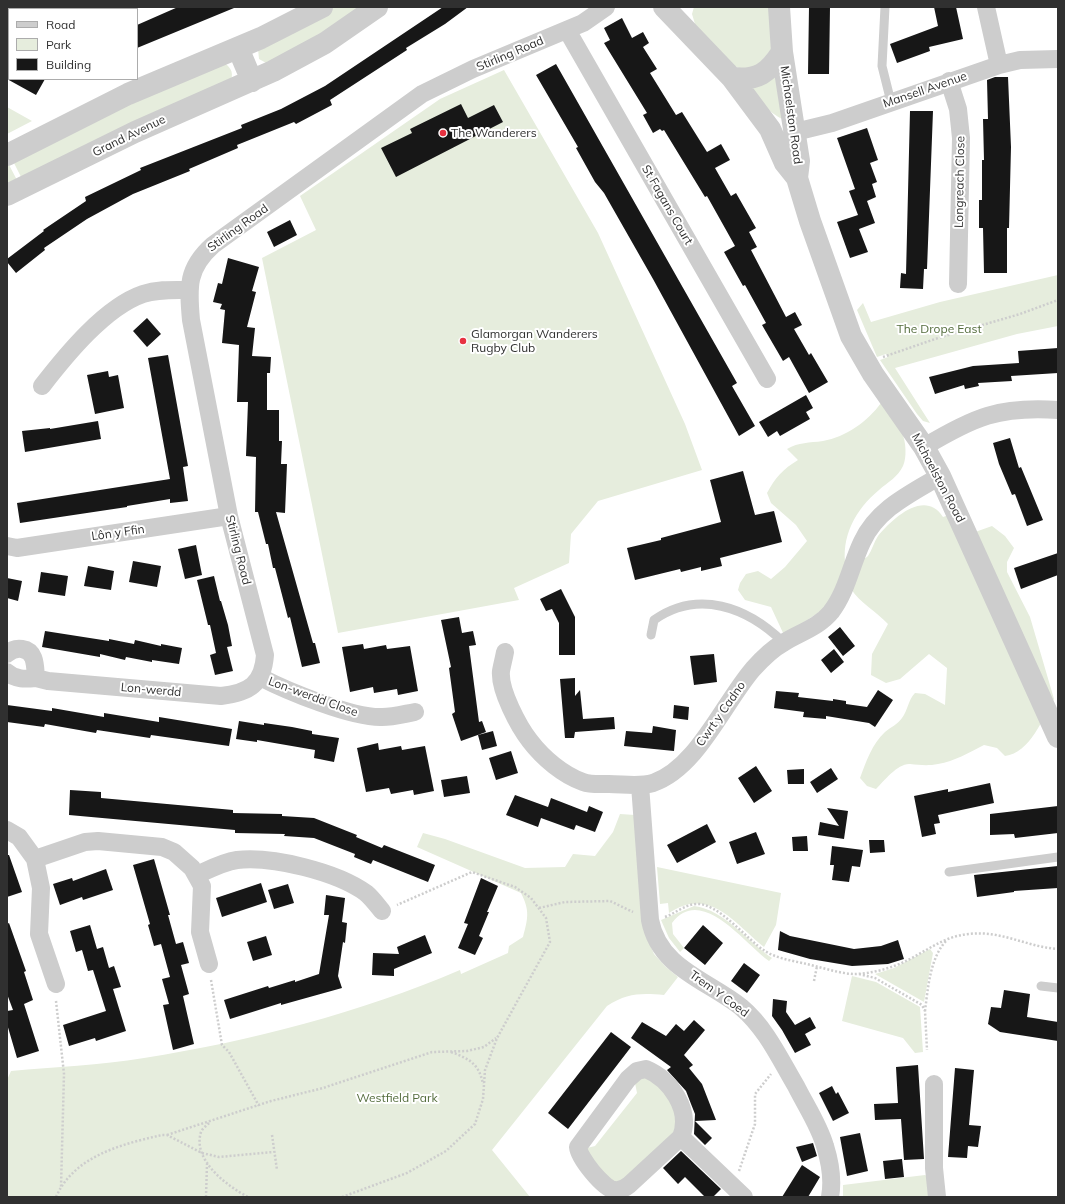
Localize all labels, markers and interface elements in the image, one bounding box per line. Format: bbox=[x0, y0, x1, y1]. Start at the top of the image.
legend bbox=[8, 8, 138, 80]
text: Road bbox=[46, 17, 75, 32]
street label: Stirling Road bbox=[474, 33, 546, 75]
text: Park bbox=[46, 37, 71, 52]
text: Building bbox=[46, 57, 91, 72]
street label: Michaelston Road bbox=[777, 65, 805, 165]
street label: Mansell Avenue bbox=[881, 69, 969, 111]
street label: Grand Avenue bbox=[90, 112, 168, 160]
place label: The Wanderers bbox=[451, 126, 537, 140]
marker: The Wanderers bbox=[438, 128, 448, 138]
street label: Longreach Close bbox=[952, 136, 968, 228]
street label: St Fagans Court bbox=[638, 163, 696, 247]
street label: Stirling Road bbox=[205, 201, 271, 255]
park label: The Drope East bbox=[896, 322, 982, 336]
place label: Glamorgan Wanderers Rugby Club bbox=[471, 327, 598, 355]
marker: Glamorgan Wanderers Rugby Club bbox=[458, 336, 468, 346]
street label: Michaelston Road bbox=[908, 431, 968, 525]
street label: Stirling Road bbox=[222, 514, 254, 586]
street label: Lôn y Ffin bbox=[90, 522, 146, 544]
street label: Lon-werdd Close bbox=[266, 674, 360, 720]
street label: Cwrt y Cadno bbox=[693, 679, 749, 749]
street label: Lon-werdd bbox=[120, 680, 182, 700]
street label: Trem Y Coed bbox=[687, 968, 751, 1020]
park label: Westfield Park bbox=[356, 1091, 438, 1105]

